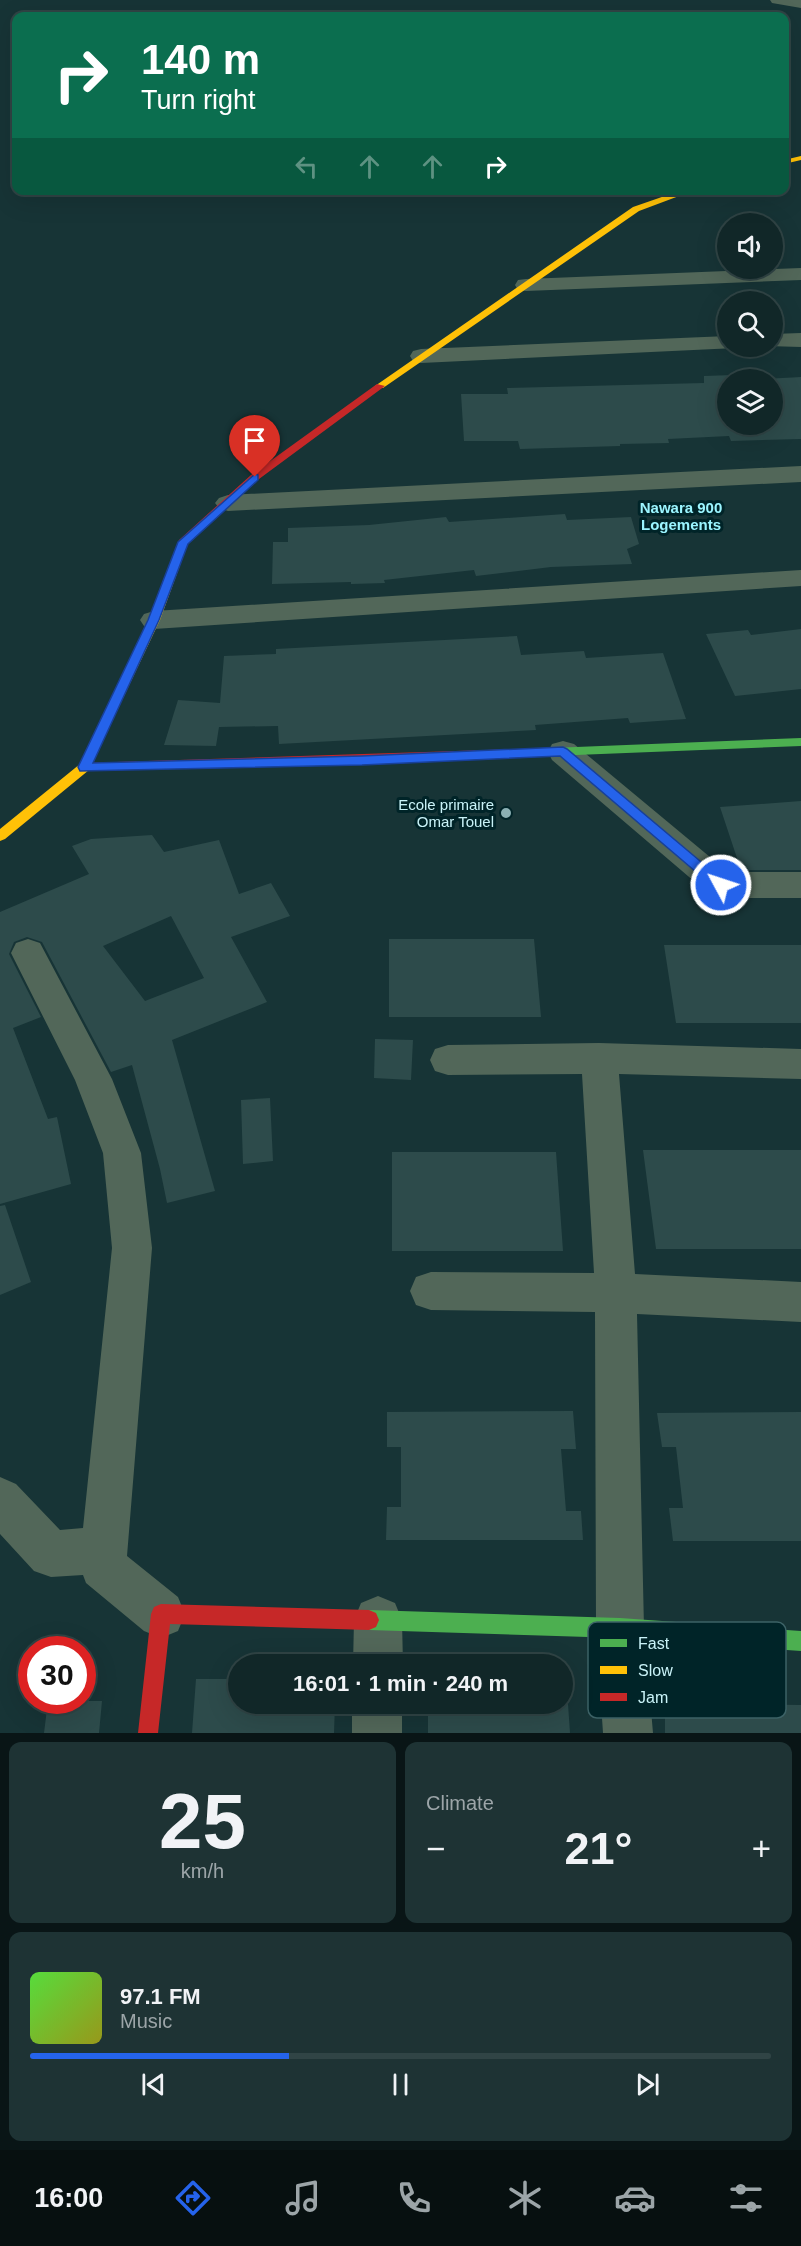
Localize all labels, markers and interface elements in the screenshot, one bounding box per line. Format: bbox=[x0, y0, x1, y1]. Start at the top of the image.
icon: right bbox=[42, 36, 120, 114]
text: 140 m bbox=[141, 36, 260, 83]
text: Turn right bbox=[141, 85, 256, 115]
icon: left bbox=[290, 150, 323, 183]
icon: ahead bbox=[353, 150, 386, 183]
icon: ahead bbox=[416, 150, 449, 183]
icon: right bbox=[479, 150, 512, 183]
map controls bbox=[717, 213, 783, 435]
button: sound bbox=[717, 213, 783, 279]
button: search bbox=[717, 291, 783, 357]
button: layers bbox=[717, 369, 783, 435]
pin bbox=[229, 415, 280, 477]
icon: arrive bbox=[238, 424, 271, 457]
district label: Nawara 900 Logements bbox=[640, 499, 722, 533]
place label: Ecole primaire Omar Touel bbox=[398, 796, 494, 830]
marker: Ecole primaire Omar Touel bbox=[499, 806, 513, 820]
position arrow bbox=[689, 853, 753, 917]
legend bbox=[588, 1622, 786, 1718]
text: Fast bbox=[638, 1635, 670, 1652]
speed limit sign: 30 bbox=[18, 1636, 96, 1714]
text: Slow bbox=[638, 1662, 673, 1679]
text: 16:01 · 1 min · 240 m bbox=[293, 1671, 508, 1696]
text: Jam bbox=[638, 1689, 668, 1706]
text: 25 bbox=[159, 1777, 246, 1865]
text: Climate bbox=[426, 1792, 494, 1814]
text: 21° bbox=[564, 1823, 633, 1874]
text: − bbox=[426, 1830, 445, 1867]
text: + bbox=[752, 1830, 771, 1867]
text: km/h bbox=[181, 1860, 224, 1882]
text: 97.1 FM bbox=[120, 1984, 201, 2009]
text: Music bbox=[120, 2010, 172, 2032]
icon: previous bbox=[137, 2068, 170, 2101]
icon: pause bbox=[384, 2068, 417, 2101]
icon: next bbox=[631, 2068, 664, 2101]
icon: directions bbox=[172, 2177, 214, 2219]
icon: music bbox=[282, 2177, 324, 2219]
icon: phone bbox=[393, 2177, 435, 2219]
icon: climate bbox=[504, 2177, 546, 2219]
icon: car bbox=[614, 2177, 656, 2219]
icon: filters bbox=[725, 2177, 767, 2219]
text: 16:00 bbox=[34, 2183, 103, 2213]

